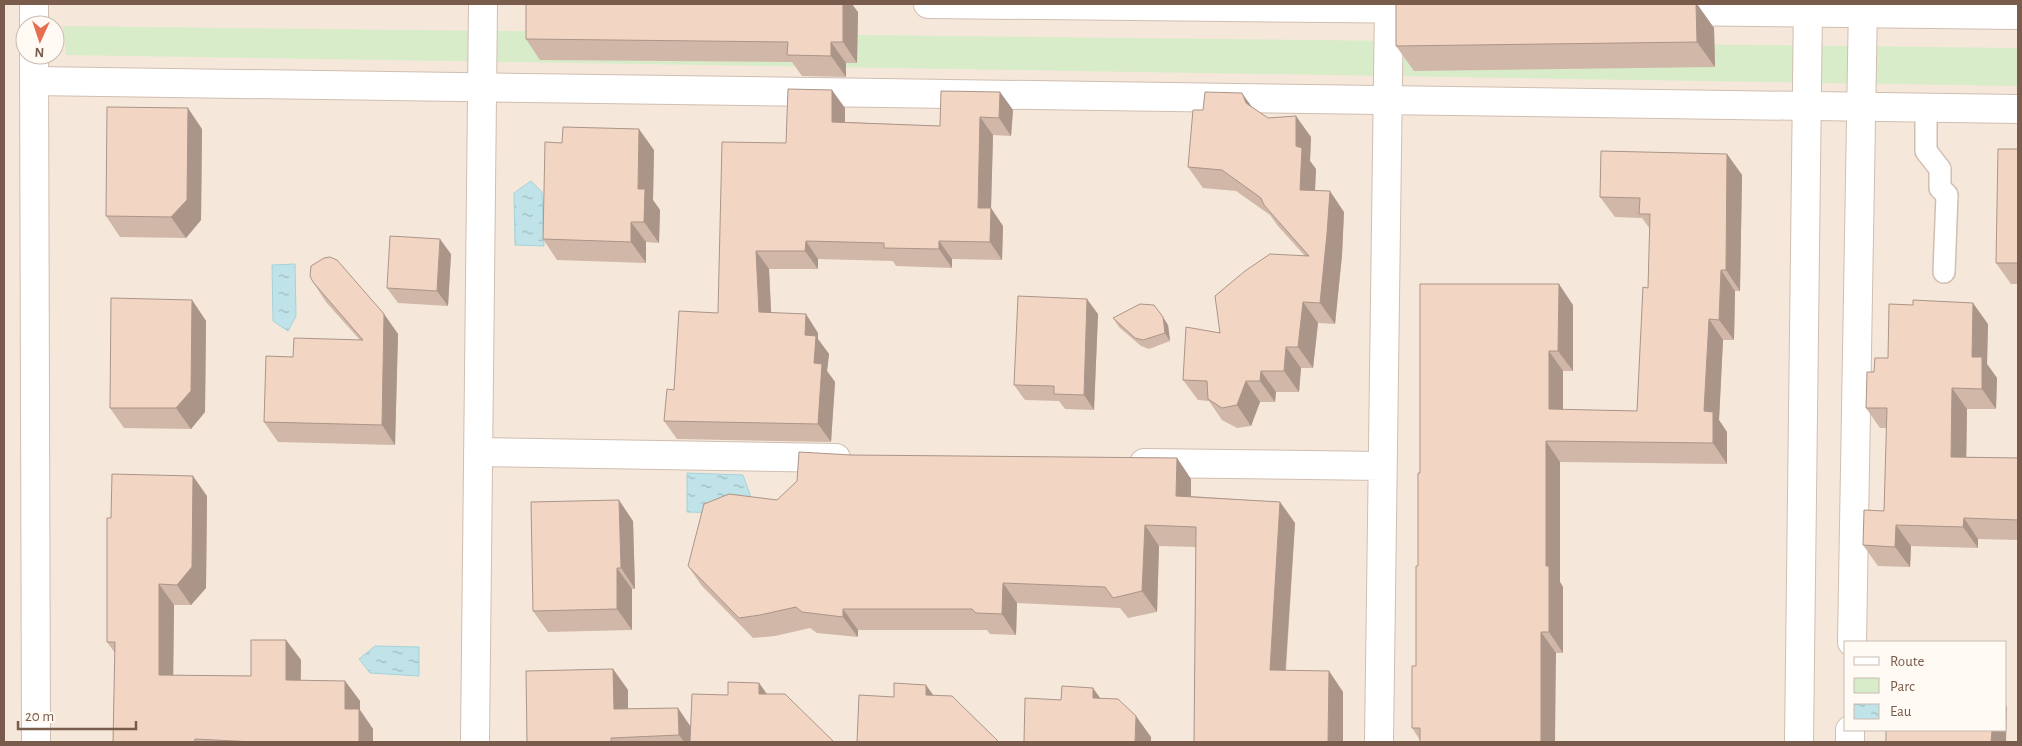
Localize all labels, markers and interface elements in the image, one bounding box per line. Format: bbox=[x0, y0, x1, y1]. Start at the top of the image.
north arrow bbox=[15, 15, 65, 65]
text: N bbox=[34, 45, 45, 59]
legend bbox=[1844, 641, 2007, 731]
text: Route bbox=[1890, 654, 1924, 669]
text: Parc bbox=[1890, 679, 1915, 694]
scale bar bbox=[18, 698, 135, 730]
text: Eau bbox=[1890, 704, 1912, 719]
text: 20 m bbox=[25, 709, 54, 724]

